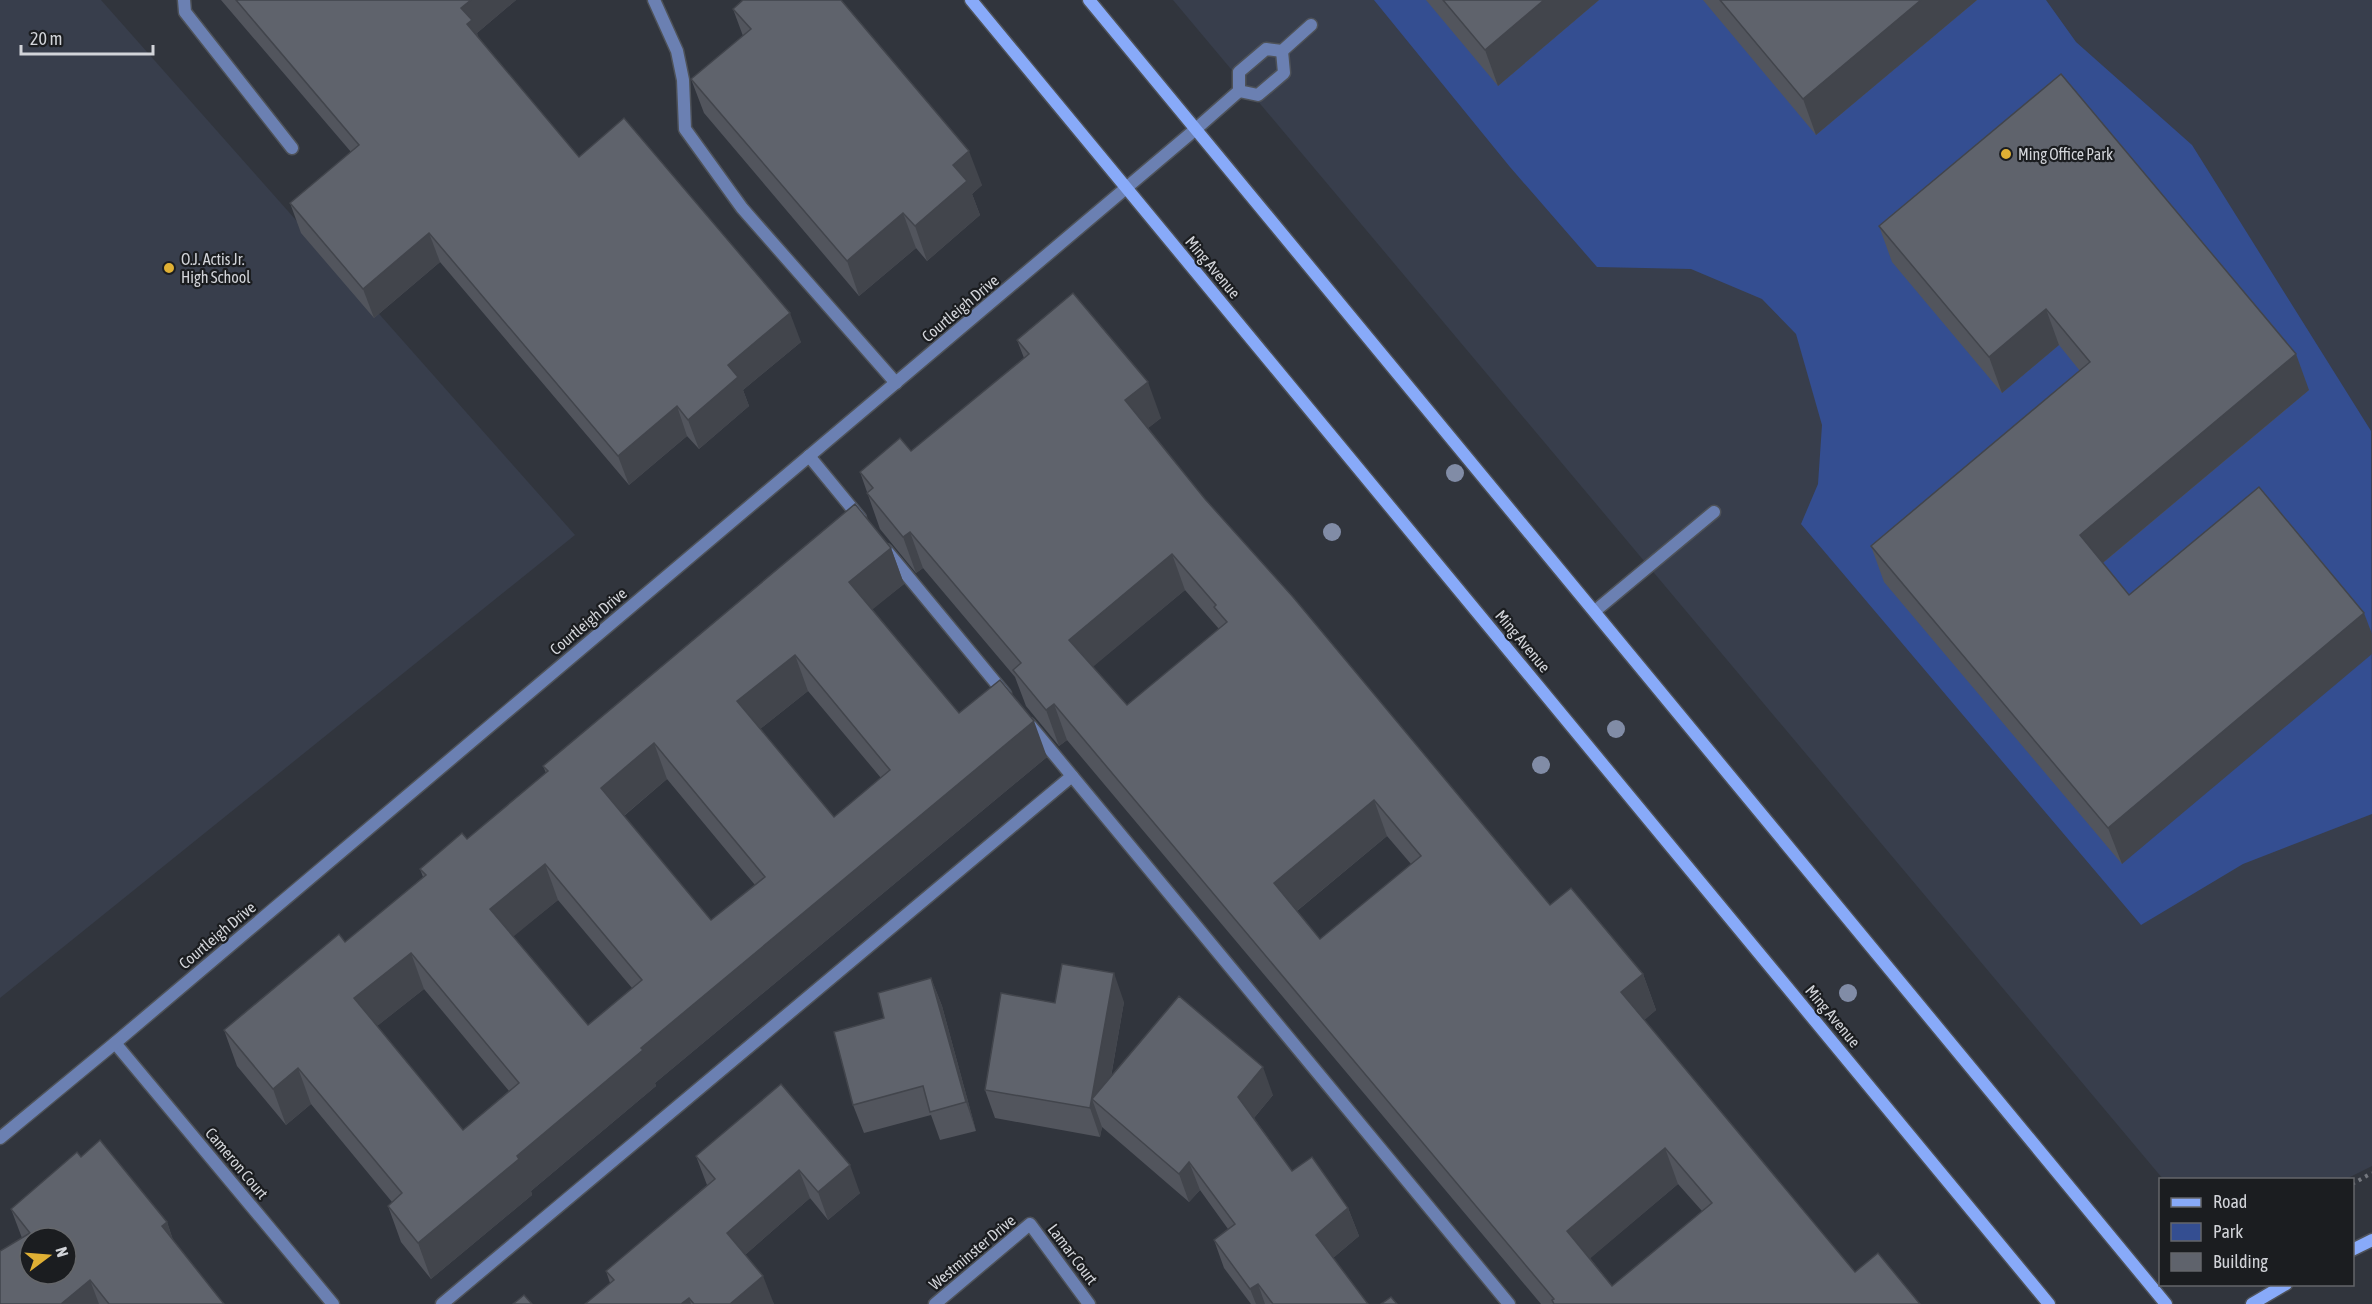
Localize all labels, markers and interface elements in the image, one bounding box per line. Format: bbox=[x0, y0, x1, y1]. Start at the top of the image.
scale bar bbox=[21, 18, 153, 56]
text: 20 m bbox=[30, 28, 62, 49]
place label: Ming Office Park bbox=[2018, 145, 2113, 164]
marker: Ming Office Park bbox=[1999, 147, 2013, 161]
street label: Ming Avenue bbox=[1181, 232, 1244, 302]
place label: O.J. Actis Jr. High School bbox=[181, 250, 251, 287]
marker: O.J. Actis Jr. High School bbox=[162, 261, 176, 275]
street label: Courtleigh Drive bbox=[918, 271, 1003, 346]
street label: Courtleigh Drive bbox=[546, 584, 631, 659]
street label: Ming Avenue bbox=[1491, 606, 1554, 676]
street label: Courtleigh Drive bbox=[175, 898, 260, 973]
street label: Ming Avenue bbox=[1801, 981, 1864, 1051]
street label: Cameron Court bbox=[202, 1124, 272, 1202]
legend bbox=[2159, 1178, 2354, 1286]
text: Road bbox=[2213, 1191, 2247, 1212]
street label: Westminster Drive bbox=[925, 1211, 1019, 1293]
street label: Lamar Court bbox=[1044, 1220, 1102, 1288]
text: Park bbox=[2213, 1221, 2243, 1242]
north arrow bbox=[18, 1226, 78, 1286]
text: N bbox=[52, 1245, 72, 1259]
text: Building bbox=[2213, 1251, 2268, 1272]

